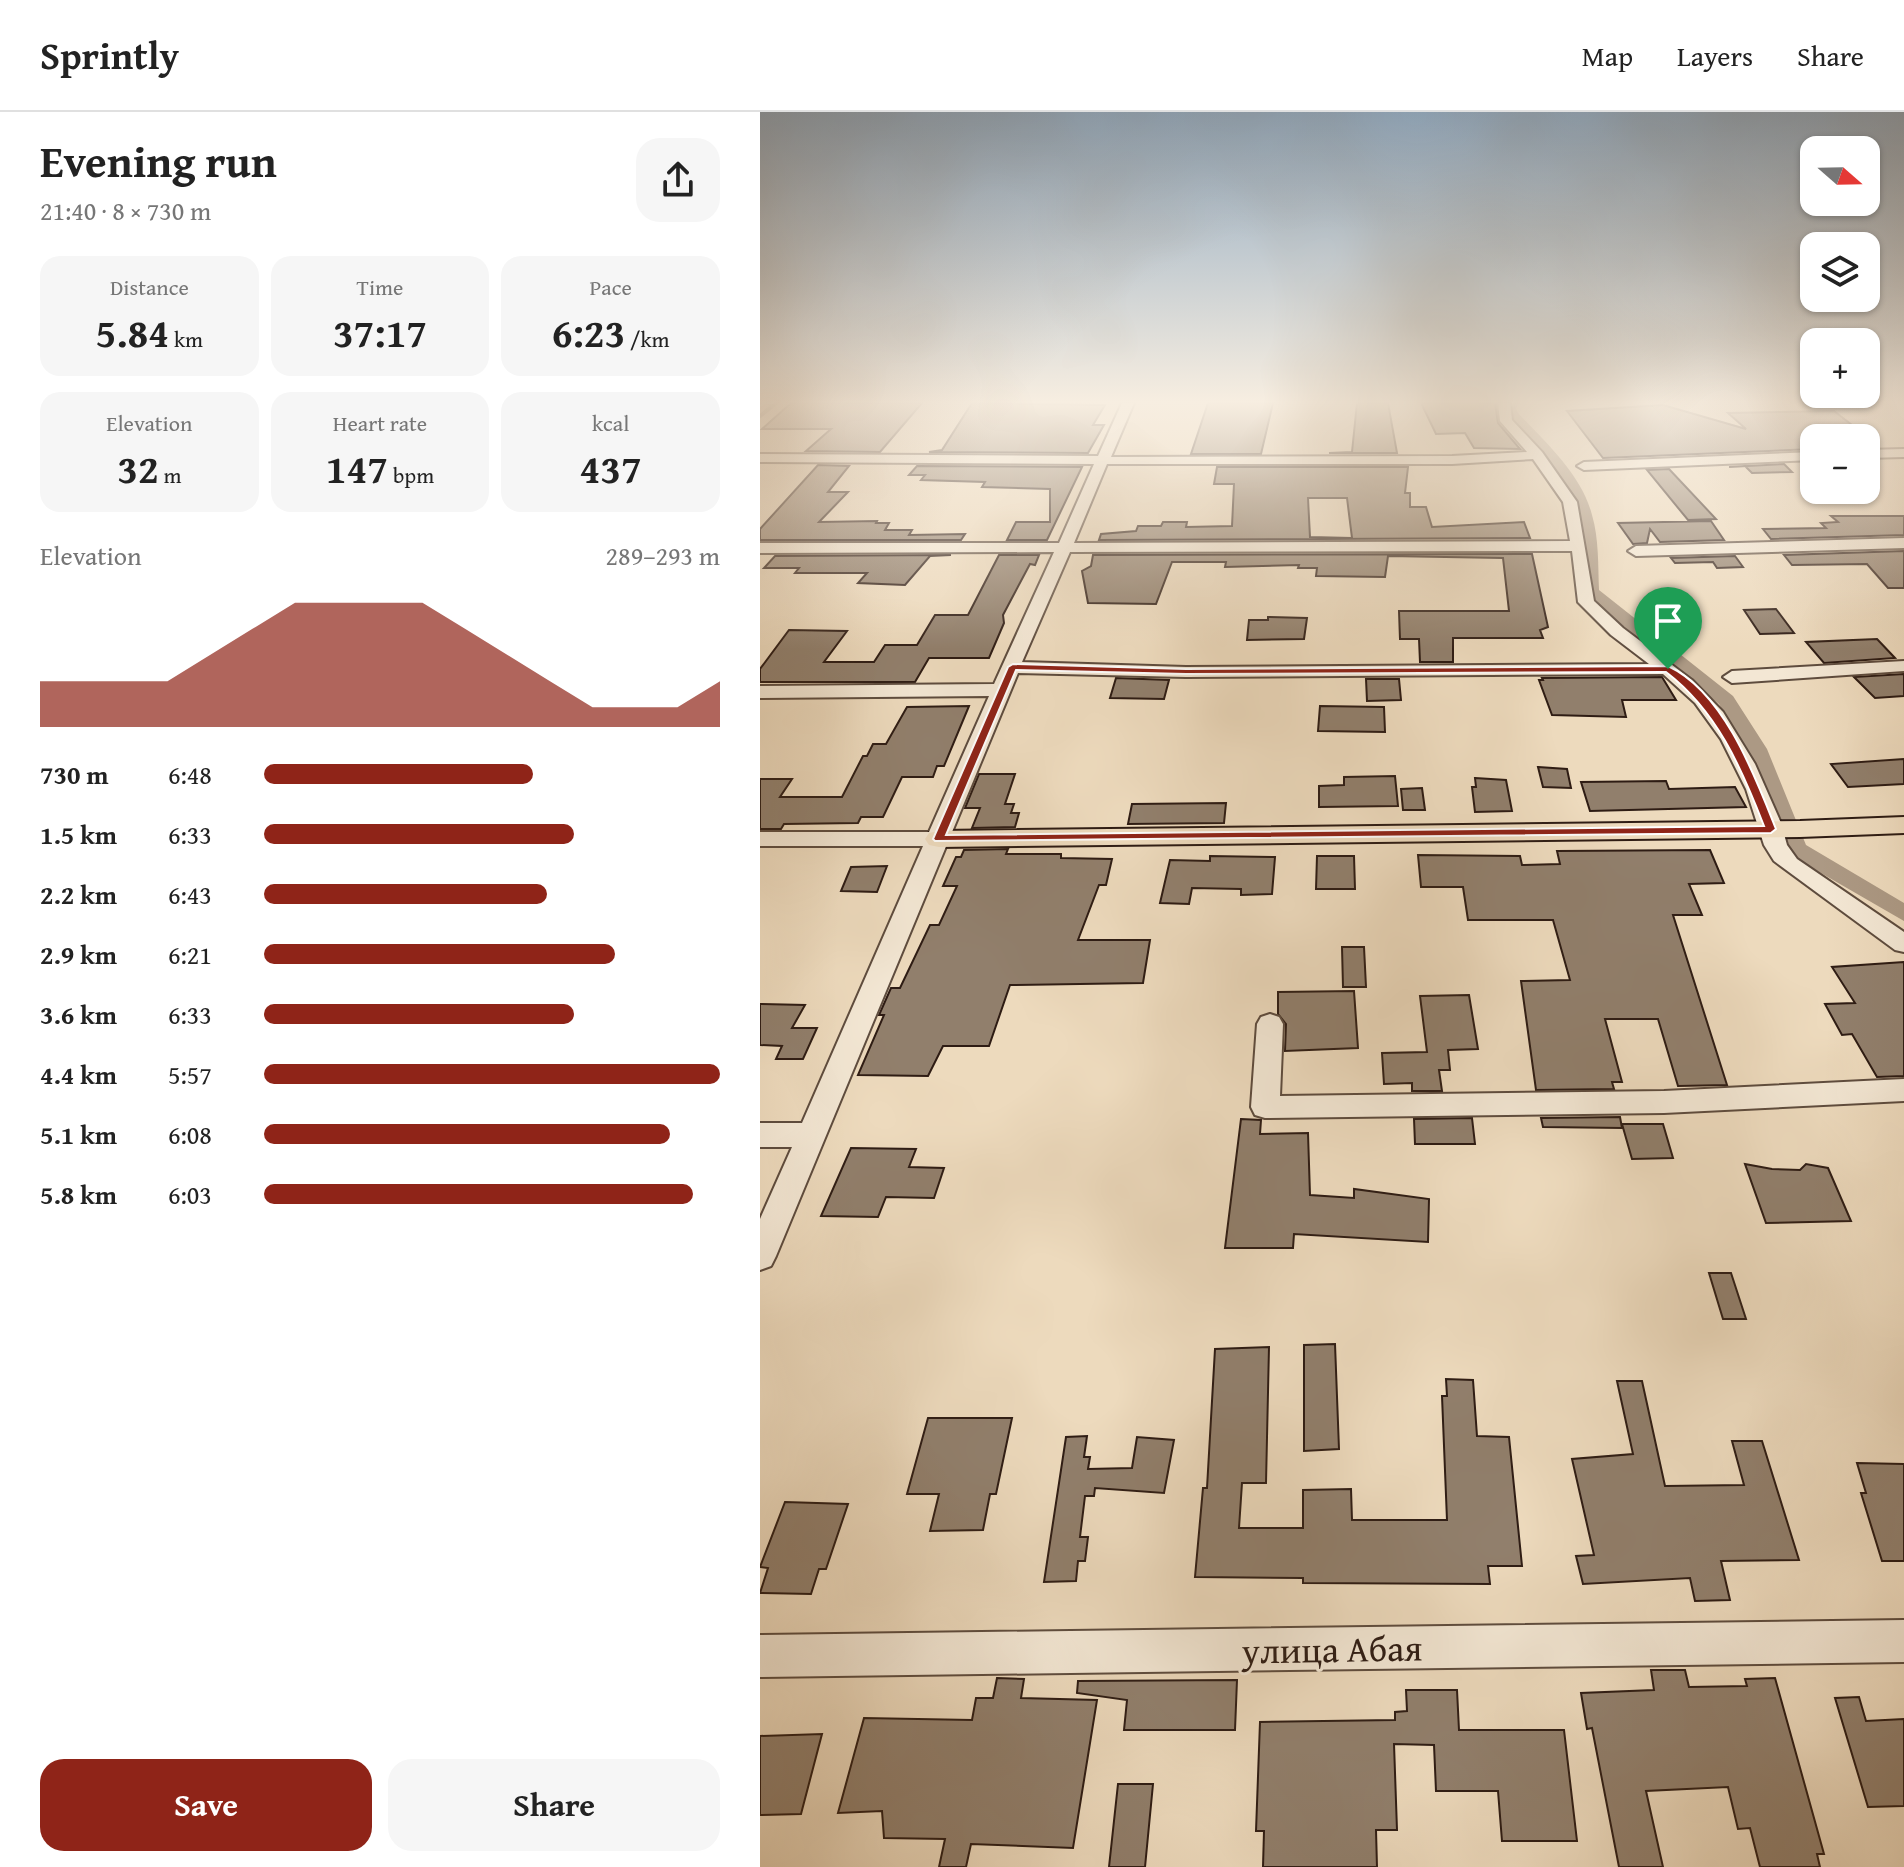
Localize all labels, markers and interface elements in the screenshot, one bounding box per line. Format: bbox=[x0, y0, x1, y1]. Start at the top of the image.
text: Sprintly bbox=[40, 27, 179, 83]
text: Map bbox=[1582, 35, 1633, 76]
text: Layers bbox=[1677, 35, 1753, 76]
text: Share bbox=[1797, 35, 1864, 76]
text: Evening run bbox=[40, 129, 277, 193]
north arrow bbox=[1800, 136, 1880, 216]
map controls bbox=[1800, 136, 1880, 504]
button: share bbox=[636, 138, 720, 222]
text: 21:40 · 8 × 730 m bbox=[40, 191, 211, 230]
button: layers bbox=[1800, 232, 1880, 312]
text: Distance bbox=[110, 271, 189, 303]
text: Time bbox=[357, 271, 403, 303]
text: Pace bbox=[590, 271, 632, 303]
text: 5.84 bbox=[96, 303, 169, 362]
text: 37:17 bbox=[333, 303, 427, 362]
text: 6:23 bbox=[552, 303, 625, 362]
text: km bbox=[169, 323, 203, 355]
text: /km bbox=[625, 323, 670, 355]
button: + bbox=[1800, 328, 1880, 408]
text: Elevation bbox=[106, 407, 192, 439]
text: Heart rate bbox=[333, 407, 427, 439]
text: kcal bbox=[592, 407, 629, 439]
button: − bbox=[1800, 424, 1880, 504]
text: 32 bbox=[117, 439, 159, 498]
text: 147 bbox=[326, 439, 388, 498]
text: 437 bbox=[580, 439, 642, 498]
text: m bbox=[159, 459, 181, 491]
text: bpm bbox=[388, 459, 434, 491]
text: Elevation bbox=[40, 536, 142, 575]
text: 289–293 m bbox=[606, 536, 720, 575]
pin bbox=[1634, 587, 1702, 669]
icon: arrive bbox=[1646, 599, 1690, 643]
text: 730 m bbox=[40, 755, 108, 794]
text: 6:48 bbox=[168, 755, 212, 794]
text: 1.5 km bbox=[40, 815, 117, 854]
text: 6:33 bbox=[168, 815, 212, 854]
text: 2.2 km bbox=[40, 875, 117, 914]
text: 6:43 bbox=[168, 875, 212, 914]
text: 2.9 km bbox=[40, 935, 117, 974]
text: 6:21 bbox=[168, 935, 212, 974]
text: 3.6 km bbox=[40, 995, 117, 1034]
text: 6:33 bbox=[168, 995, 212, 1034]
text: 4.4 km bbox=[40, 1055, 117, 1094]
text: 5:57 bbox=[168, 1055, 212, 1094]
text: 5.1 km bbox=[40, 1115, 117, 1154]
text: 6:08 bbox=[168, 1115, 212, 1154]
text: 5.8 km bbox=[40, 1175, 117, 1214]
text: 6:03 bbox=[168, 1175, 212, 1214]
street label: улица Абая bbox=[1240, 1620, 1423, 1677]
button: Save bbox=[40, 1759, 372, 1851]
button: Share bbox=[388, 1759, 720, 1851]

